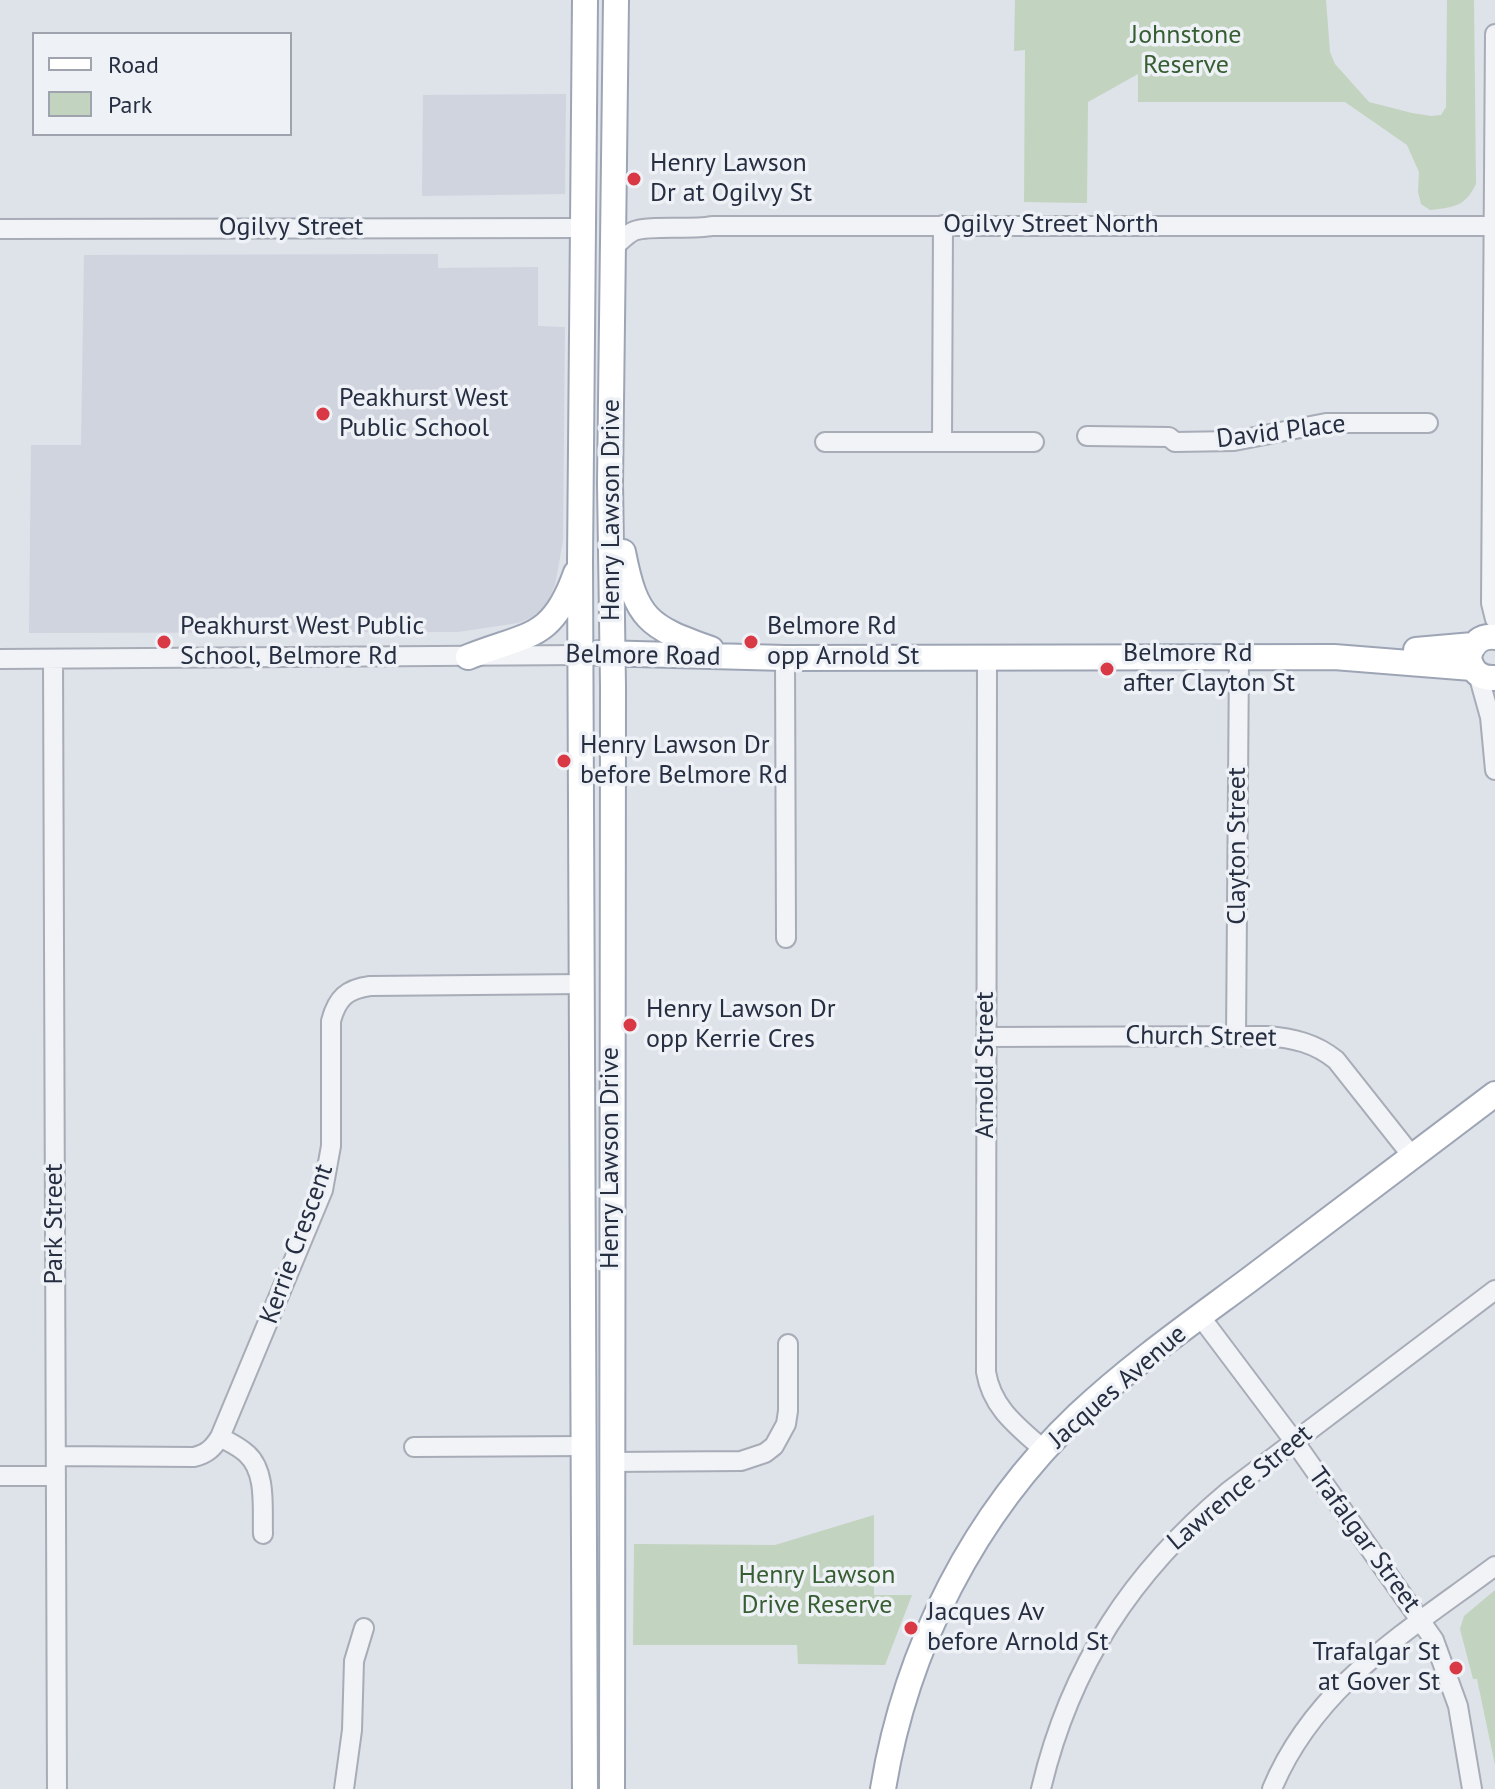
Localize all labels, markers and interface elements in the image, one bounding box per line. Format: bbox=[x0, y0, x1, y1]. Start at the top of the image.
park label: Johnstone Reserve bbox=[1131, 20, 1241, 82]
legend bbox=[32, 32, 292, 136]
text: Road bbox=[108, 49, 159, 80]
text: Park bbox=[108, 89, 152, 120]
place label: Henry Lawson Dr at Ogilvy St bbox=[650, 148, 812, 210]
marker: Henry Lawson Dr at Ogilvy St bbox=[625, 170, 643, 188]
street label: Ogilvy Street North bbox=[943, 209, 1159, 241]
street label: Ogilvy Street bbox=[219, 212, 363, 244]
place label: Peakhurst West Public School bbox=[339, 383, 508, 444]
street label: Henry Lawson Drive bbox=[596, 399, 628, 621]
marker: Peakhurst West Public School bbox=[314, 405, 332, 423]
street label: David Place bbox=[1215, 409, 1347, 455]
place label: Peakhurst West Public School, Belmore Rd bbox=[180, 611, 424, 672]
place label: Belmore Rd opp Arnold St bbox=[767, 611, 919, 672]
marker: Peakhurst West Public School, Belmore Rd bbox=[155, 633, 173, 651]
marker: Belmore Rd opp Arnold St bbox=[742, 633, 760, 651]
place label: Belmore Rd after Clayton St bbox=[1123, 638, 1295, 700]
street label: Belmore Road bbox=[565, 639, 721, 673]
marker: Belmore Rd after Clayton St bbox=[1098, 660, 1116, 678]
place label: Henry Lawson Dr before Belmore Rd bbox=[580, 730, 788, 792]
marker: Henry Lawson Dr before Belmore Rd bbox=[555, 752, 573, 770]
street label: Clayton Street bbox=[1222, 767, 1254, 925]
street label: Arnold Street bbox=[970, 991, 1002, 1139]
place label: Henry Lawson Dr opp Kerrie Cres bbox=[646, 994, 836, 1056]
marker: Henry Lawson Dr opp Kerrie Cres bbox=[621, 1016, 639, 1034]
street label: Church Street bbox=[1125, 1020, 1277, 1054]
street label: Henry Lawson Drive bbox=[595, 1047, 627, 1269]
street label: Kerrie Crescent bbox=[254, 1160, 340, 1328]
street label: Park Street bbox=[39, 1163, 71, 1285]
street label: Jacques Avenue bbox=[1043, 1319, 1193, 1455]
street label: Lawrence Street bbox=[1161, 1419, 1319, 1557]
street label: Trafalgar Street bbox=[1301, 1462, 1427, 1618]
park label: Henry Lawson Drive Reserve bbox=[739, 1560, 895, 1622]
place label: Jacques Av before Arnold St bbox=[927, 1597, 1109, 1658]
marker: Jacques Av before Arnold St bbox=[902, 1619, 920, 1637]
place label: Trafalgar St at Gover St bbox=[1313, 1637, 1440, 1698]
marker: Trafalgar St at Gover St bbox=[1447, 1659, 1465, 1677]

